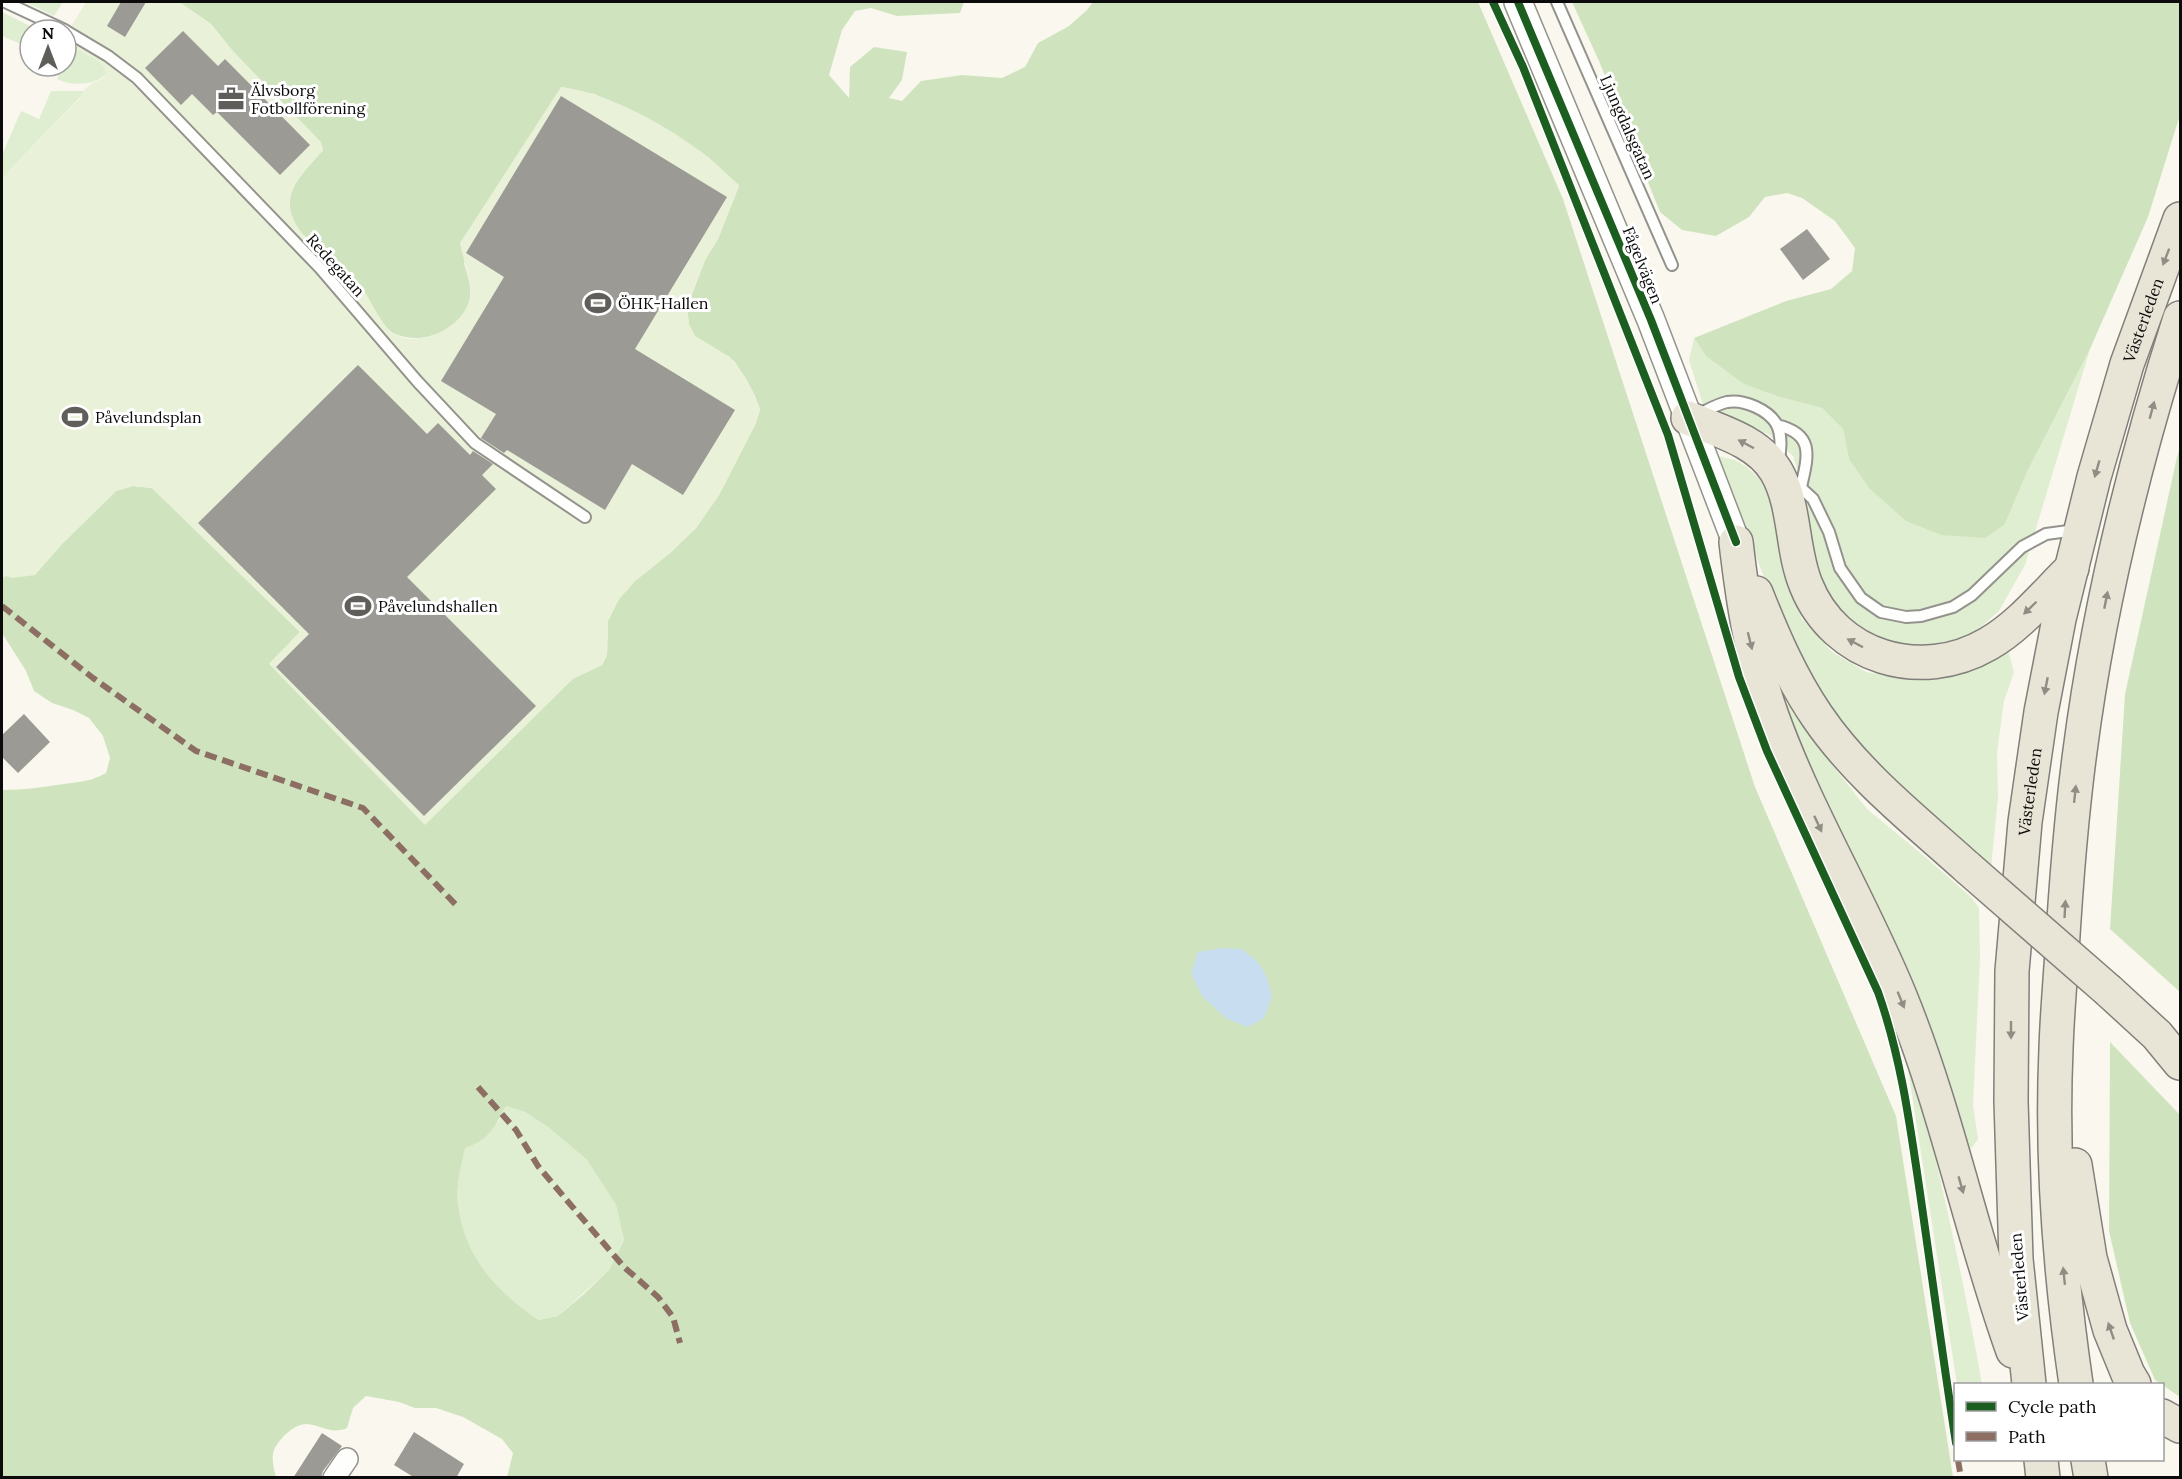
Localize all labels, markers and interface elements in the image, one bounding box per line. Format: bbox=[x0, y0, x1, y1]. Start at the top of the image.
north arrow bbox=[18, 18, 78, 78]
text: N bbox=[42, 23, 54, 43]
street label: Ljungdalsgatan bbox=[1596, 72, 1660, 183]
place label: Älvsborg Fotbollförening bbox=[250, 80, 367, 118]
office icon: Älvsborg Fotbollförening bbox=[216, 84, 246, 114]
street label: Fågelvägen bbox=[1618, 223, 1668, 307]
street label: Redegatan bbox=[302, 229, 370, 301]
one-way arrow bbox=[2161, 248, 2170, 266]
street label: Västerleden bbox=[2118, 275, 2168, 366]
sports icon: ÖHK-Hallen bbox=[583, 288, 613, 318]
place label: ÖHK-Hallen bbox=[618, 293, 709, 313]
one-way arrow bbox=[2148, 401, 2157, 419]
sports icon: Påvelundsplan bbox=[60, 402, 90, 432]
place label: Påvelundsplan bbox=[95, 407, 202, 427]
one-way arrow bbox=[1738, 439, 1755, 449]
one-way arrow bbox=[2092, 460, 2101, 478]
one-way arrow bbox=[2102, 590, 2111, 609]
sports icon: Påvelundshallen bbox=[343, 591, 373, 621]
place label: Påvelundshallen bbox=[378, 596, 498, 616]
one-way arrow bbox=[2023, 601, 2037, 615]
one-way arrow bbox=[1746, 632, 1756, 650]
one-way arrow bbox=[1846, 638, 1863, 648]
one-way arrow bbox=[2041, 677, 2050, 696]
street label: Västerleden bbox=[2014, 746, 2046, 837]
one-way arrow bbox=[2070, 784, 2080, 803]
one-way arrow bbox=[1814, 815, 1823, 832]
one-way arrow bbox=[2060, 899, 2069, 918]
one-way arrow bbox=[1897, 991, 1906, 1009]
one-way arrow bbox=[2006, 1020, 2016, 1039]
one-way arrow bbox=[1957, 1176, 1966, 1194]
street label: Västerleden bbox=[2005, 1232, 2033, 1323]
one-way arrow bbox=[2059, 1267, 2069, 1286]
one-way arrow bbox=[2106, 1322, 2116, 1340]
legend bbox=[1954, 1383, 2164, 1461]
text: Cycle path bbox=[2008, 1395, 2097, 1418]
text: Path bbox=[2008, 1425, 2046, 1448]

